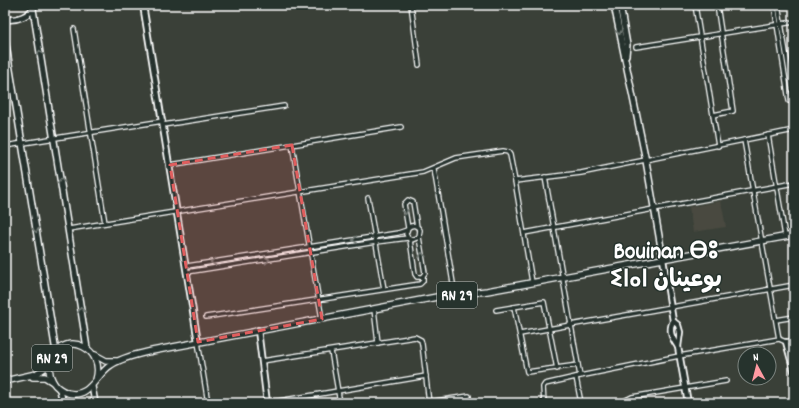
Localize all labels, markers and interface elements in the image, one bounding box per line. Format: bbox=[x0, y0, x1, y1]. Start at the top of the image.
one-way arrow bbox=[614, 29, 622, 35]
one-way arrow bbox=[36, 50, 45, 56]
one-way arrow bbox=[57, 178, 66, 184]
one-way arrow bbox=[400, 209, 409, 215]
one-way arrow bbox=[31, 226, 40, 233]
one-way arrow bbox=[352, 235, 358, 243]
district label: Bouinan ⴱⵓ ⵉⵏⴰⵏ بوعينان bbox=[610, 236, 722, 298]
one-way arrow bbox=[418, 252, 427, 258]
one-way arrow bbox=[264, 256, 271, 264]
one-way arrow bbox=[210, 257, 216, 266]
road number: RN 29 bbox=[437, 282, 477, 308]
one-way arrow bbox=[77, 306, 86, 313]
road number: RN 29 bbox=[32, 345, 72, 371]
north arrow bbox=[737, 346, 777, 386]
text: N bbox=[752, 350, 760, 366]

